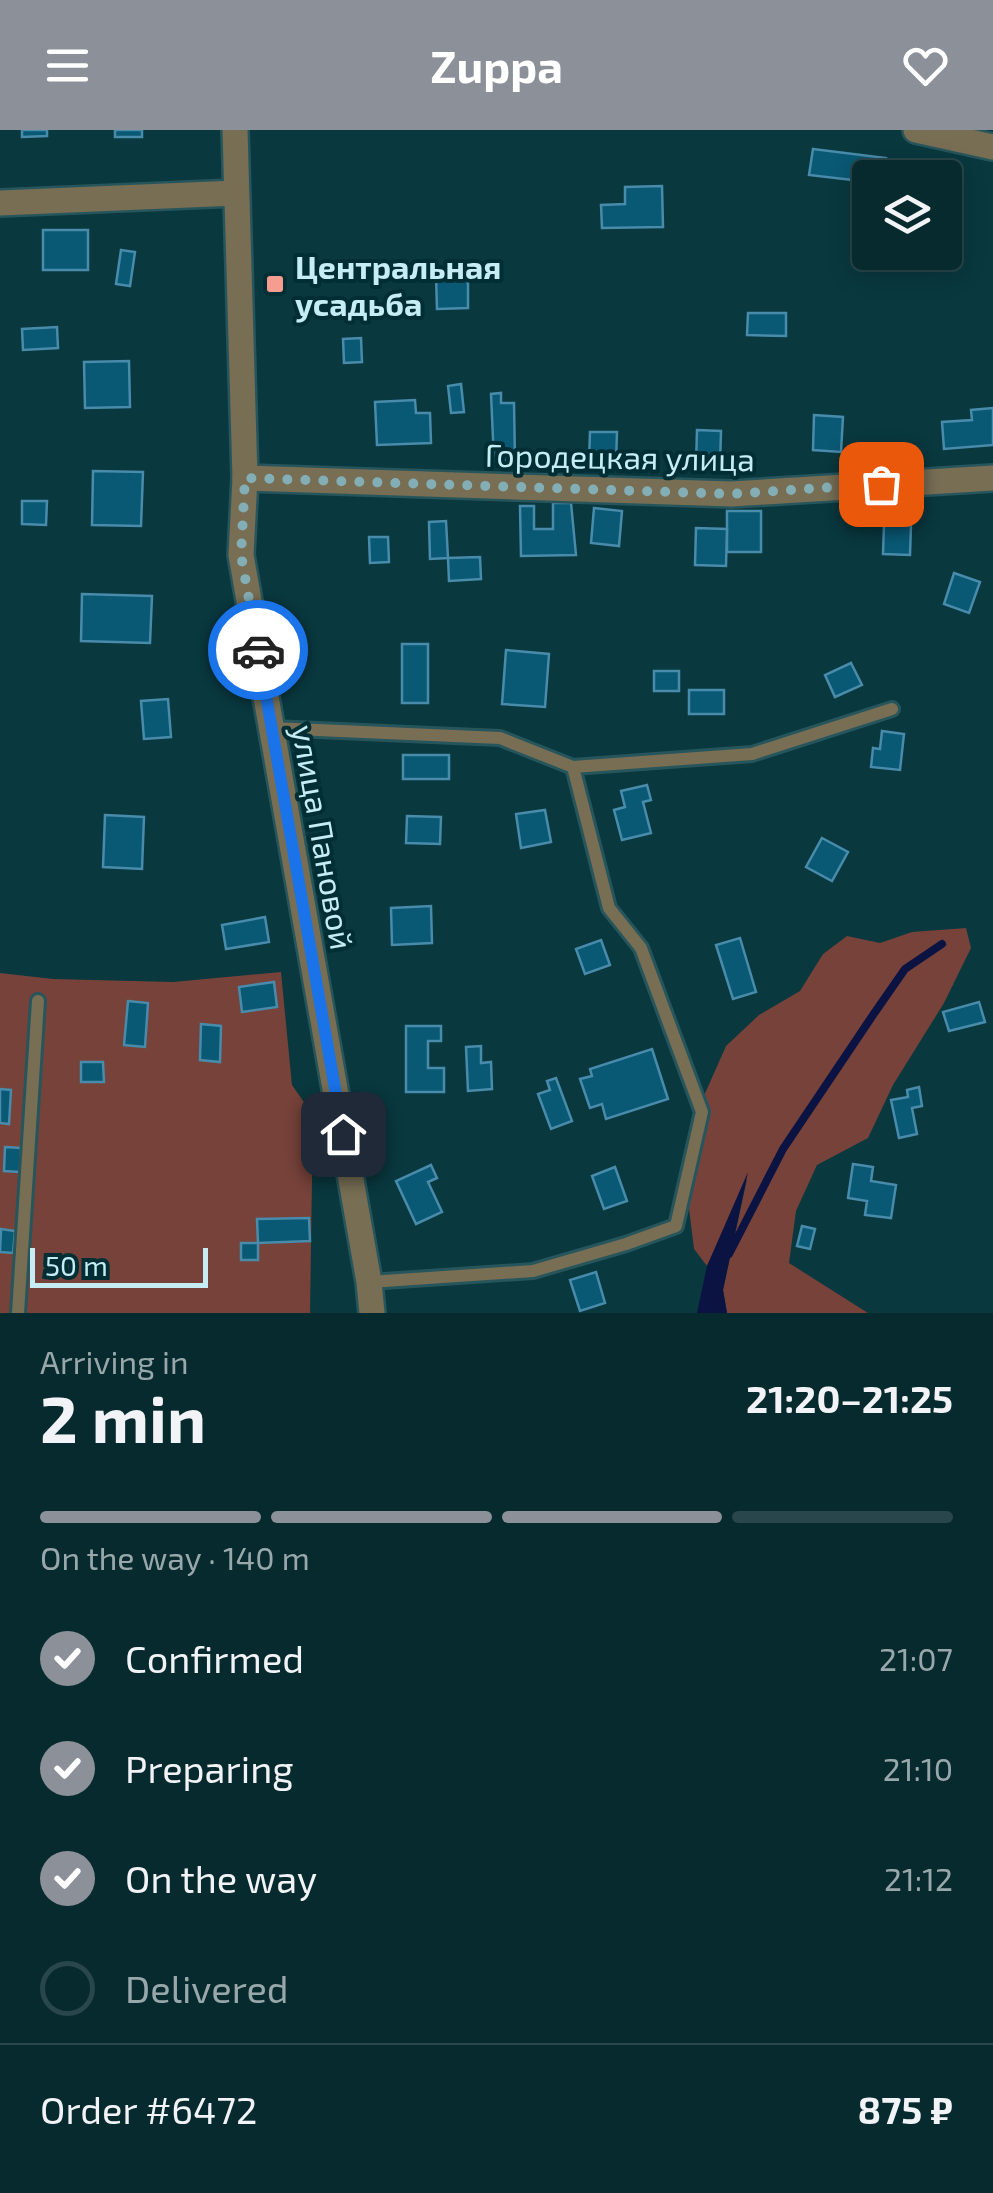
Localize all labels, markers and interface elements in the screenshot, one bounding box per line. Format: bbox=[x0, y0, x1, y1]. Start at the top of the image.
icon: menu bbox=[40, 38, 95, 93]
text: Zuppa bbox=[430, 38, 563, 92]
icon: heart bbox=[898, 38, 953, 93]
map controls bbox=[852, 160, 962, 270]
button: layers bbox=[852, 160, 962, 270]
place label: Центральная усадьба bbox=[295, 247, 501, 323]
marker: Центральная усадьба bbox=[264, 273, 286, 295]
street label: Городецкая улица bbox=[485, 435, 755, 478]
pin bbox=[839, 442, 924, 527]
icon: bag bbox=[854, 457, 909, 512]
courier bbox=[208, 600, 308, 700]
icon: car bbox=[231, 623, 286, 678]
street label: улица Пановой bbox=[285, 722, 362, 952]
pin bbox=[301, 1092, 386, 1177]
icon: home bbox=[316, 1107, 371, 1162]
scale bar bbox=[30, 1243, 208, 1288]
text: 50 m bbox=[45, 1248, 108, 1282]
text: Arriving in bbox=[40, 1342, 189, 1380]
text: 21:20–21:25 bbox=[746, 1375, 953, 1421]
text: 2 min bbox=[40, 1378, 206, 1456]
text: On the way · 140 m bbox=[40, 1538, 310, 1576]
icon: check bbox=[40, 1631, 95, 1686]
text: Confirmed bbox=[125, 1635, 304, 1681]
text: 21:07 bbox=[879, 1639, 953, 1677]
icon: check bbox=[40, 1741, 95, 1796]
text: Preparing bbox=[125, 1745, 293, 1791]
text: 21:10 bbox=[883, 1749, 953, 1787]
icon: check bbox=[40, 1851, 95, 1906]
text: On the way bbox=[125, 1855, 317, 1901]
text: 21:12 bbox=[884, 1859, 953, 1897]
text: Delivered bbox=[125, 1965, 289, 2011]
text: Order #6472 bbox=[40, 2086, 257, 2132]
text: 875 ₽ bbox=[858, 2086, 953, 2132]

